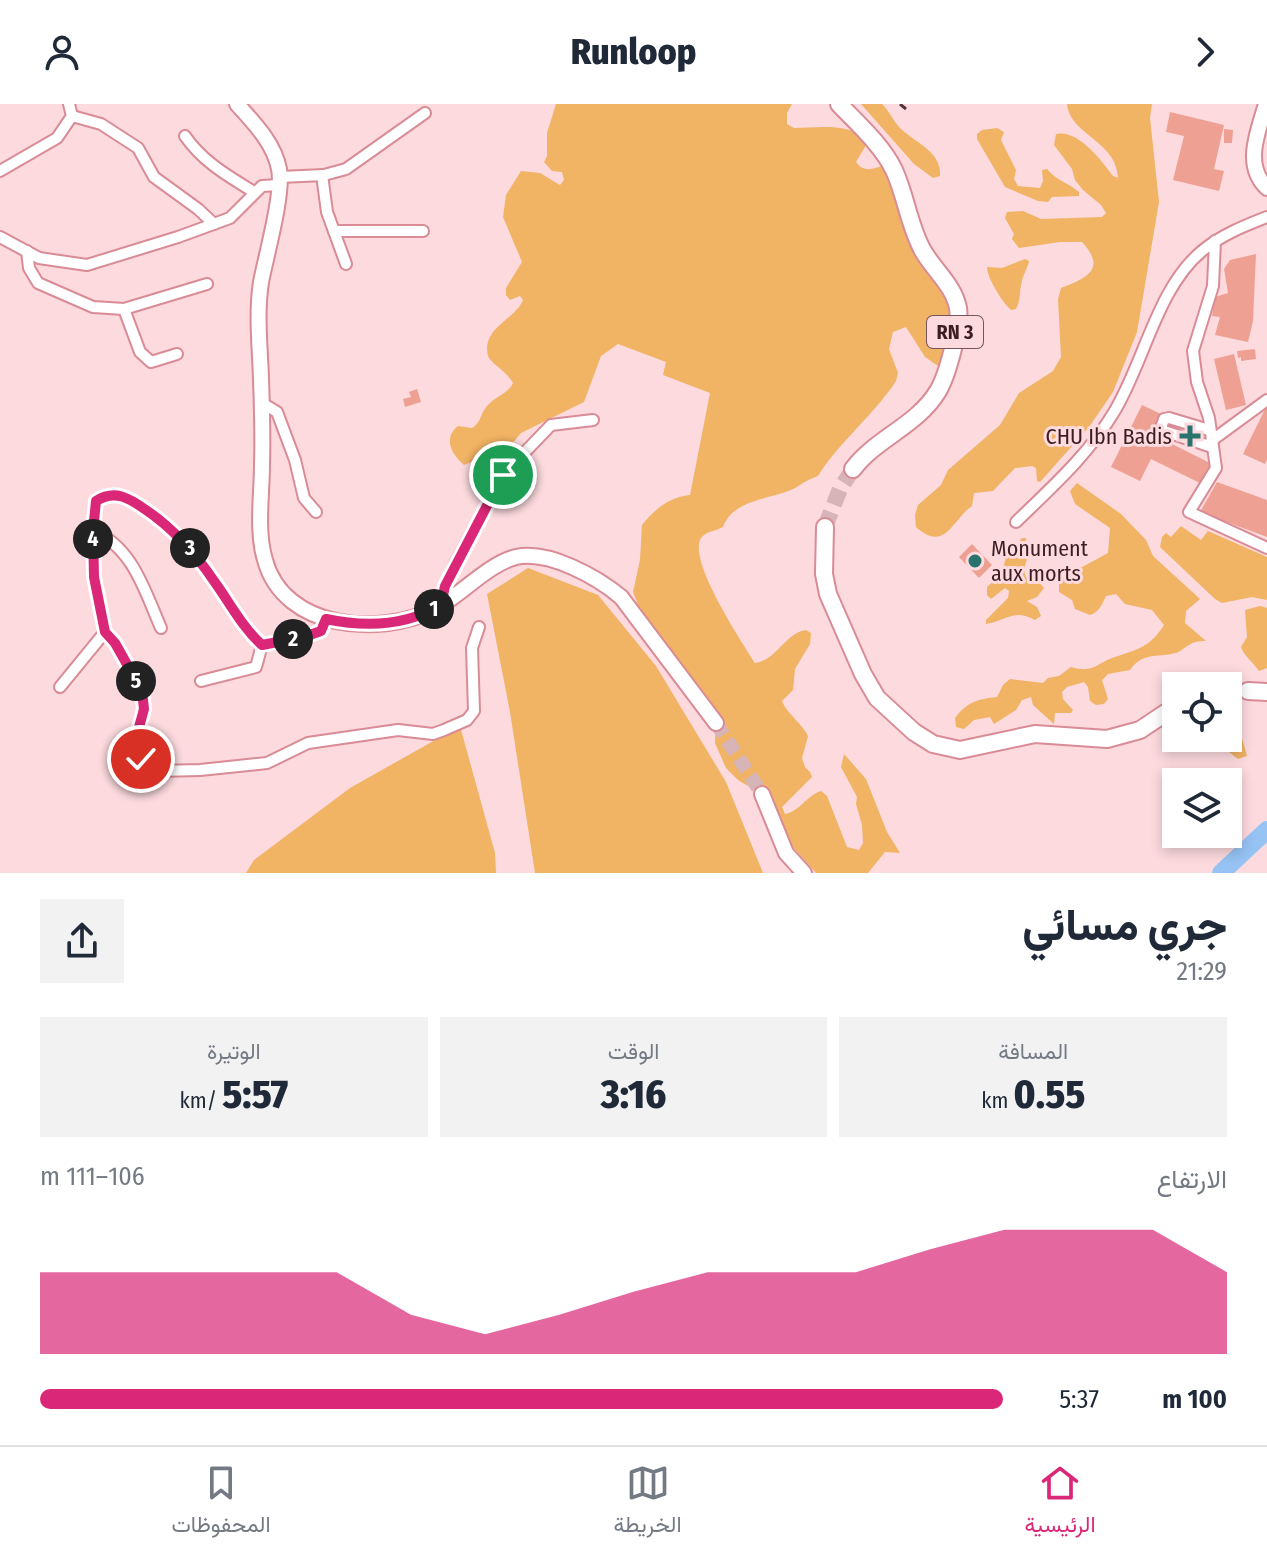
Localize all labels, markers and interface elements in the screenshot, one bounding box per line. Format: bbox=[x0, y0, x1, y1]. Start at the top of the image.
icon: person bbox=[40, 30, 84, 74]
text: Runloop bbox=[571, 30, 696, 74]
icon: forward bbox=[1183, 30, 1227, 74]
road number: RN 3 bbox=[927, 316, 983, 348]
place label: CHU Ibn Badis bbox=[1046, 423, 1172, 450]
marker: CHU Ibn Badis bbox=[1179, 425, 1201, 447]
pin bbox=[469, 441, 537, 509]
icon: arrive bbox=[481, 453, 525, 497]
pin: 4 bbox=[73, 519, 113, 559]
text: 4 bbox=[87, 525, 99, 552]
pin: 3 bbox=[170, 528, 210, 568]
text: 3 bbox=[185, 534, 195, 561]
place label: Monument aux morts bbox=[991, 535, 1089, 587]
marker: Monument aux morts bbox=[966, 552, 984, 570]
pin: 1 bbox=[414, 589, 454, 629]
text: 1 bbox=[429, 595, 439, 622]
pin: 2 bbox=[273, 619, 313, 659]
text: 2 bbox=[288, 625, 298, 652]
pin: 5 bbox=[116, 661, 156, 701]
text: 5 bbox=[131, 667, 141, 694]
map controls bbox=[1162, 672, 1242, 848]
button: locate bbox=[1162, 672, 1242, 752]
pin bbox=[107, 725, 175, 793]
icon: check bbox=[119, 737, 163, 781]
button: layers bbox=[1162, 768, 1242, 848]
button: share bbox=[40, 899, 124, 983]
text: جري مسائي bbox=[1022, 899, 1227, 952]
text: 21:29 bbox=[1177, 956, 1227, 987]
text: الوتيرة bbox=[207, 1038, 261, 1065]
text: الوقت bbox=[608, 1038, 659, 1065]
text: المسافة bbox=[998, 1038, 1068, 1065]
text: 5:57 bbox=[222, 1071, 288, 1119]
text: 3:16 bbox=[601, 1071, 666, 1119]
text: 0.55 bbox=[1014, 1071, 1085, 1119]
text: /km bbox=[180, 1087, 222, 1114]
text: km bbox=[981, 1087, 1014, 1114]
text: 106–111 m bbox=[40, 1161, 145, 1192]
text: الارتفاع bbox=[1156, 1164, 1227, 1195]
text: 5:37 bbox=[1059, 1384, 1099, 1415]
text: 100 m bbox=[1162, 1384, 1227, 1415]
tab: المحفوظات bbox=[171, 1461, 271, 1544]
tab: الخريطة bbox=[613, 1461, 682, 1544]
tab: الرئيسية bbox=[1024, 1461, 1096, 1544]

